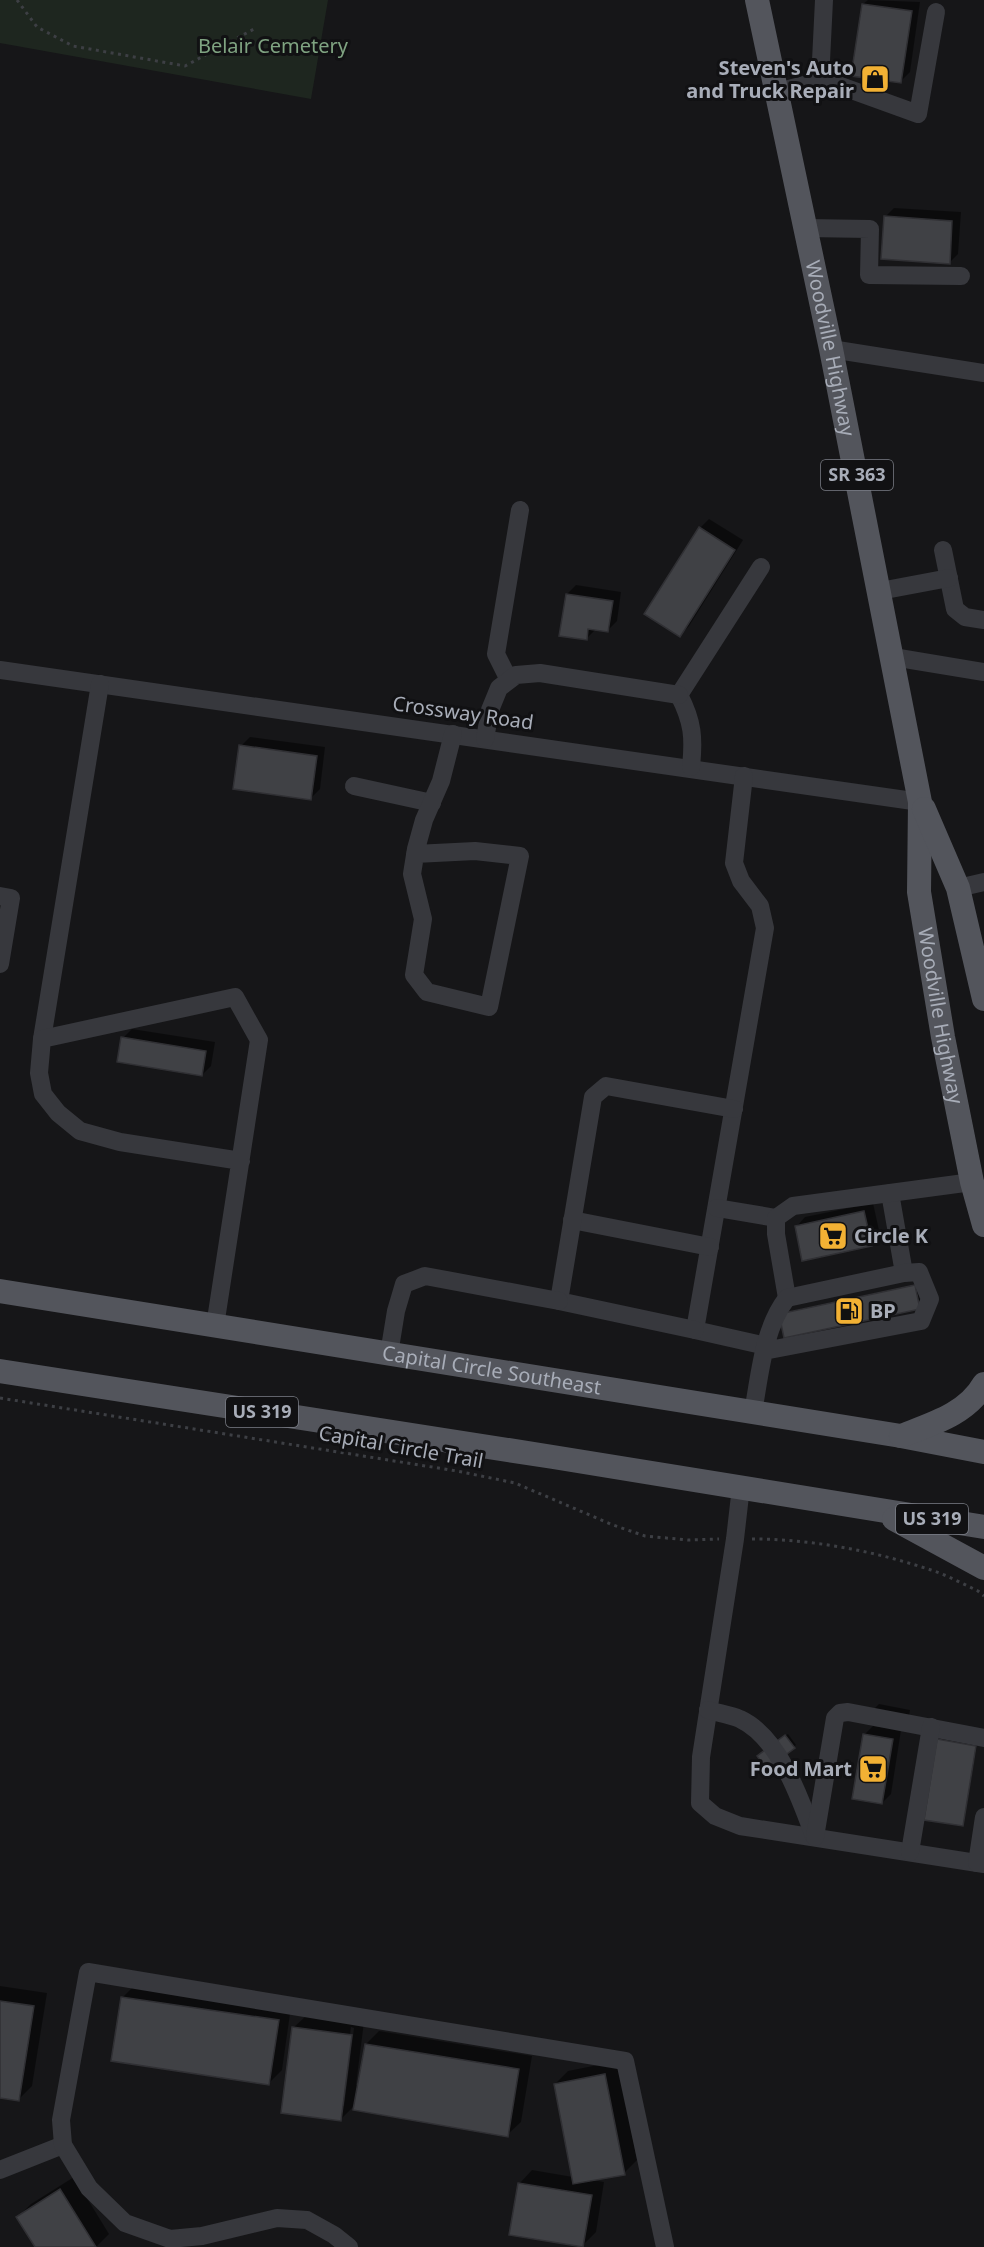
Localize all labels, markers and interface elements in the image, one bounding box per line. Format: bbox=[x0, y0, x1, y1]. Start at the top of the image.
park label: Belair Cemetery bbox=[198, 32, 349, 59]
place label: Steven's Auto and Truck Repair bbox=[686, 54, 854, 104]
shop icon: Steven's Auto and Truck Repair bbox=[859, 63, 891, 95]
street label: Woodville Highway bbox=[800, 258, 862, 439]
road number: SR 363 bbox=[821, 460, 893, 490]
street label: Crossway Road bbox=[391, 689, 535, 736]
street label: Woodville Highway bbox=[912, 925, 970, 1107]
supermarket icon: Circle K bbox=[817, 1220, 849, 1252]
place label: Circle K bbox=[854, 1222, 929, 1249]
fuel station icon: BP bbox=[833, 1295, 865, 1327]
place label: BP bbox=[870, 1297, 896, 1324]
street label: Capital Circle Southeast bbox=[380, 1339, 603, 1401]
road number: US 319 bbox=[226, 1397, 298, 1427]
street label: Capital Circle Trail bbox=[317, 1419, 485, 1474]
road number: US 319 bbox=[896, 1504, 968, 1534]
supermarket icon: Food Mart bbox=[857, 1753, 889, 1785]
place label: Food Mart bbox=[750, 1755, 852, 1782]

